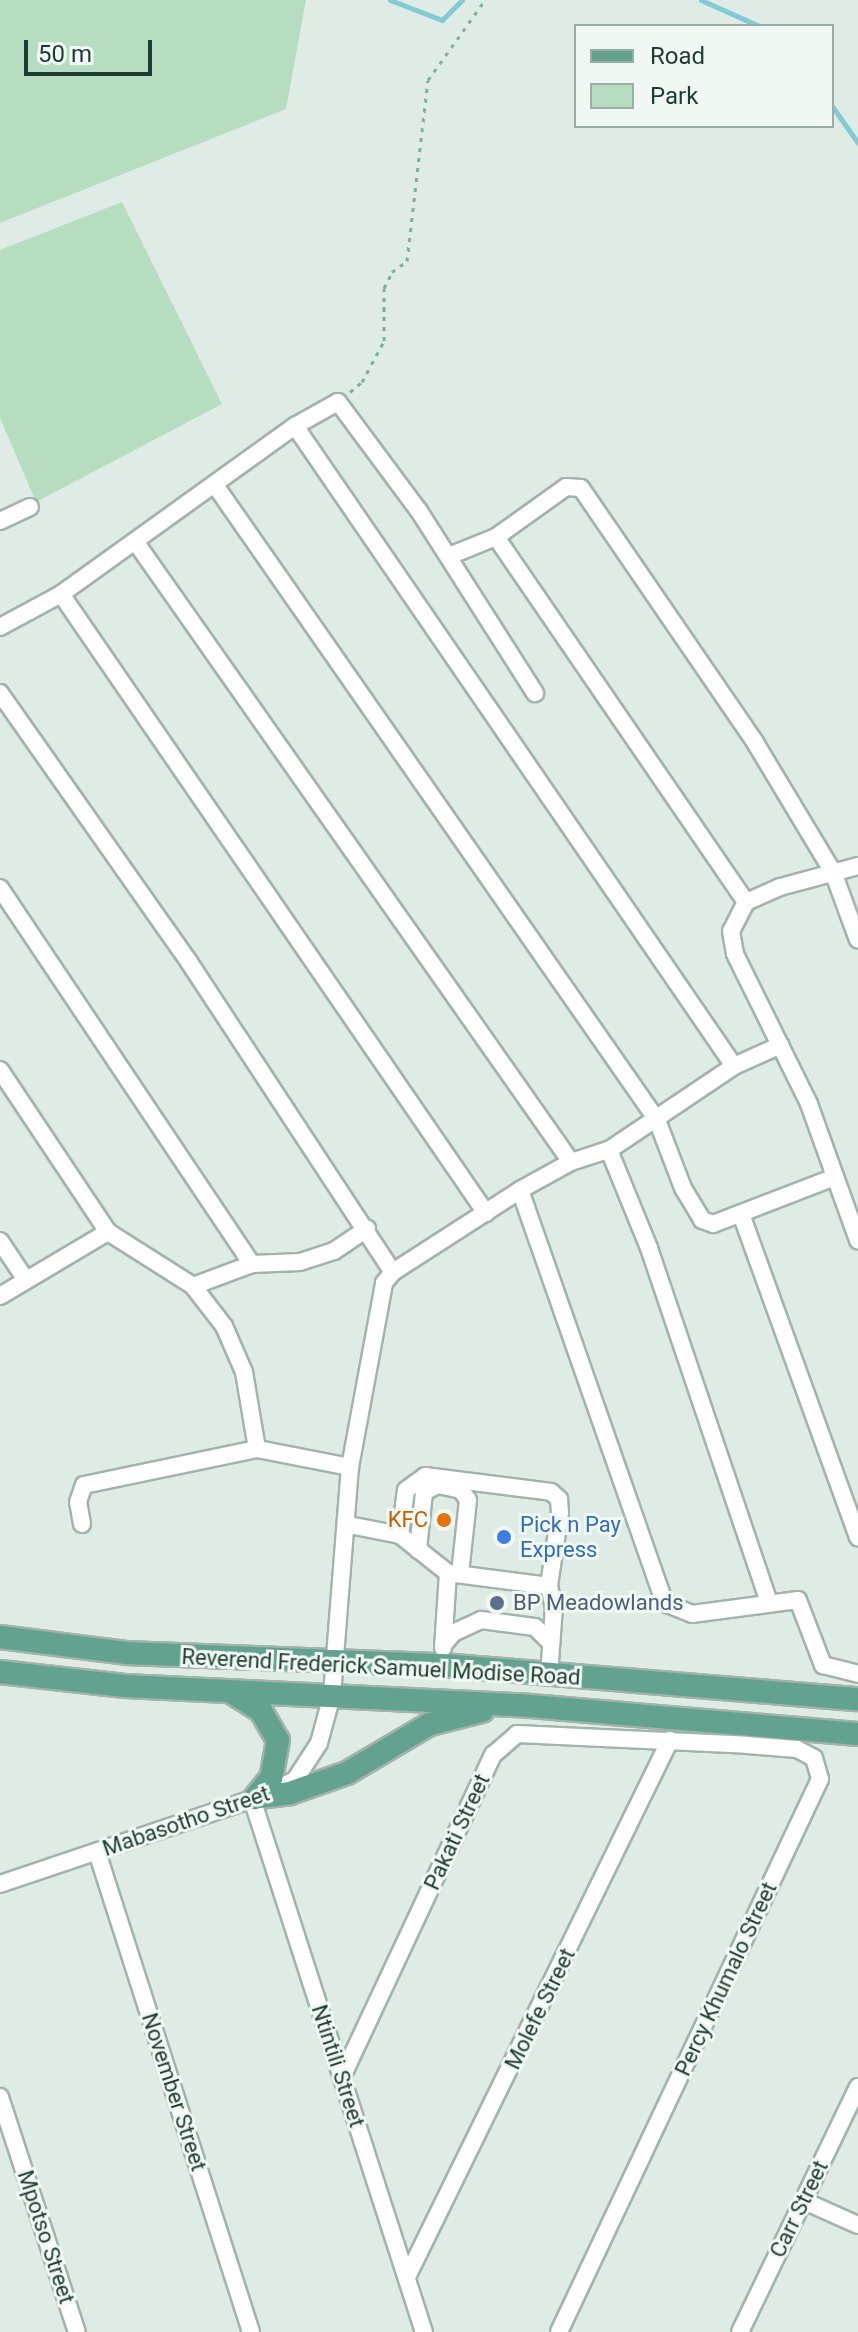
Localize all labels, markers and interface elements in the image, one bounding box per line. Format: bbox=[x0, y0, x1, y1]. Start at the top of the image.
scale bar bbox=[28, 24, 156, 74]
legend bbox=[574, 24, 834, 128]
text: 50 m bbox=[38, 40, 92, 68]
text: Road bbox=[650, 42, 705, 70]
text: Park bbox=[650, 82, 698, 110]
place label: KFC bbox=[388, 1507, 428, 1533]
marker: KFC bbox=[435, 1511, 453, 1529]
place label: Pick n Pay Express bbox=[520, 1511, 621, 1562]
marker: Pick n Pay Express bbox=[495, 1528, 513, 1546]
place label: BP Meadowlands bbox=[513, 1590, 684, 1616]
marker: BP Meadowlands bbox=[488, 1594, 506, 1612]
street label: Reverend Frederick Samuel Modise Road bbox=[181, 1643, 581, 1691]
street label: Pakati Street bbox=[419, 1770, 495, 1894]
street label: Mabasotho Street bbox=[99, 1780, 273, 1862]
street label: Percy Khumalo Street bbox=[670, 1878, 782, 2080]
street label: Molefe Street bbox=[499, 1944, 581, 2074]
street label: Ntintili Street bbox=[306, 2001, 370, 2131]
street label: November Street bbox=[136, 2010, 212, 2174]
street label: Carr Street bbox=[764, 2156, 834, 2262]
street label: Mpotso Street bbox=[12, 2167, 80, 2307]

